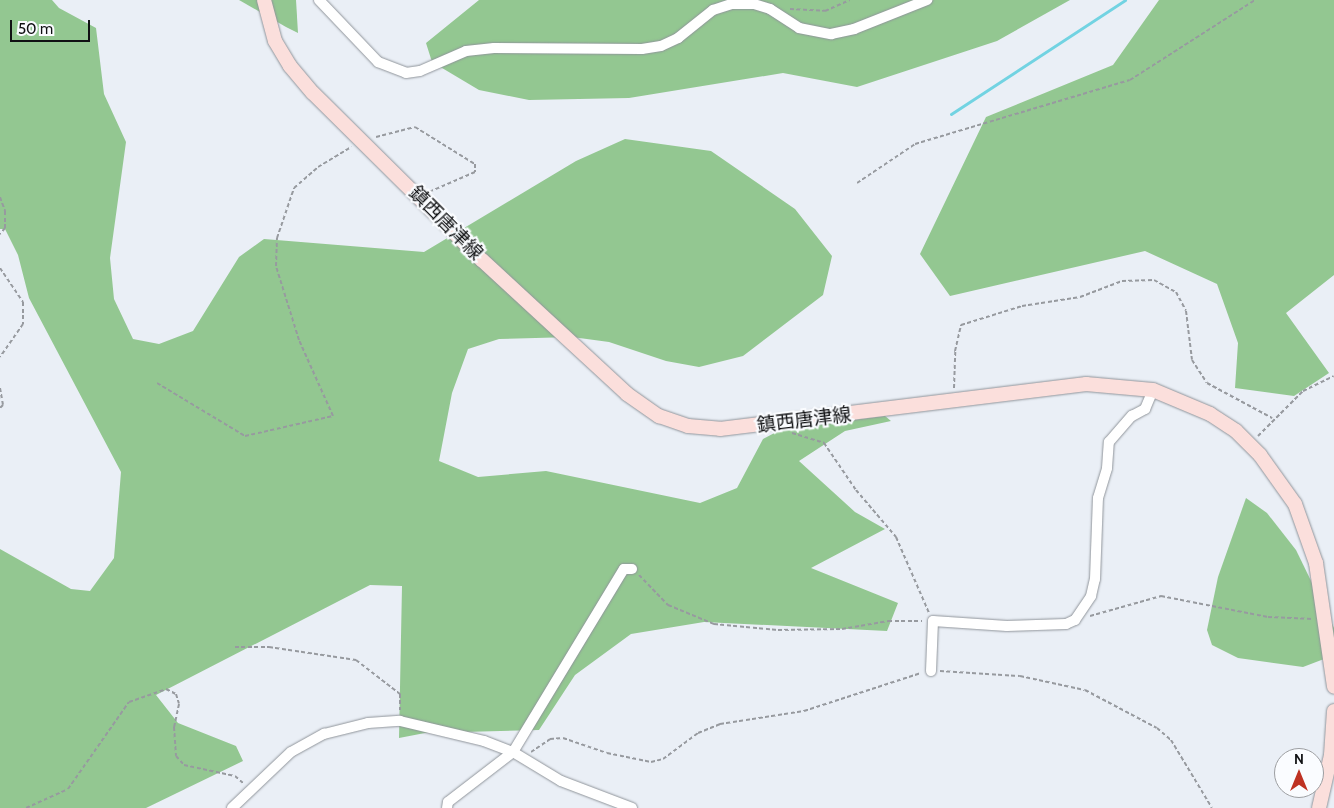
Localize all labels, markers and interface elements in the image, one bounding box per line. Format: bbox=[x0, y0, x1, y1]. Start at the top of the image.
scale bar bbox=[12, 10, 92, 42]
text: 50 m bbox=[18, 20, 53, 38]
street label: 鎮西唐津線 bbox=[404, 181, 488, 265]
street label: 鎮西唐津線 bbox=[755, 403, 853, 437]
north arrow bbox=[1274, 748, 1324, 798]
text: N bbox=[1294, 750, 1304, 768]

